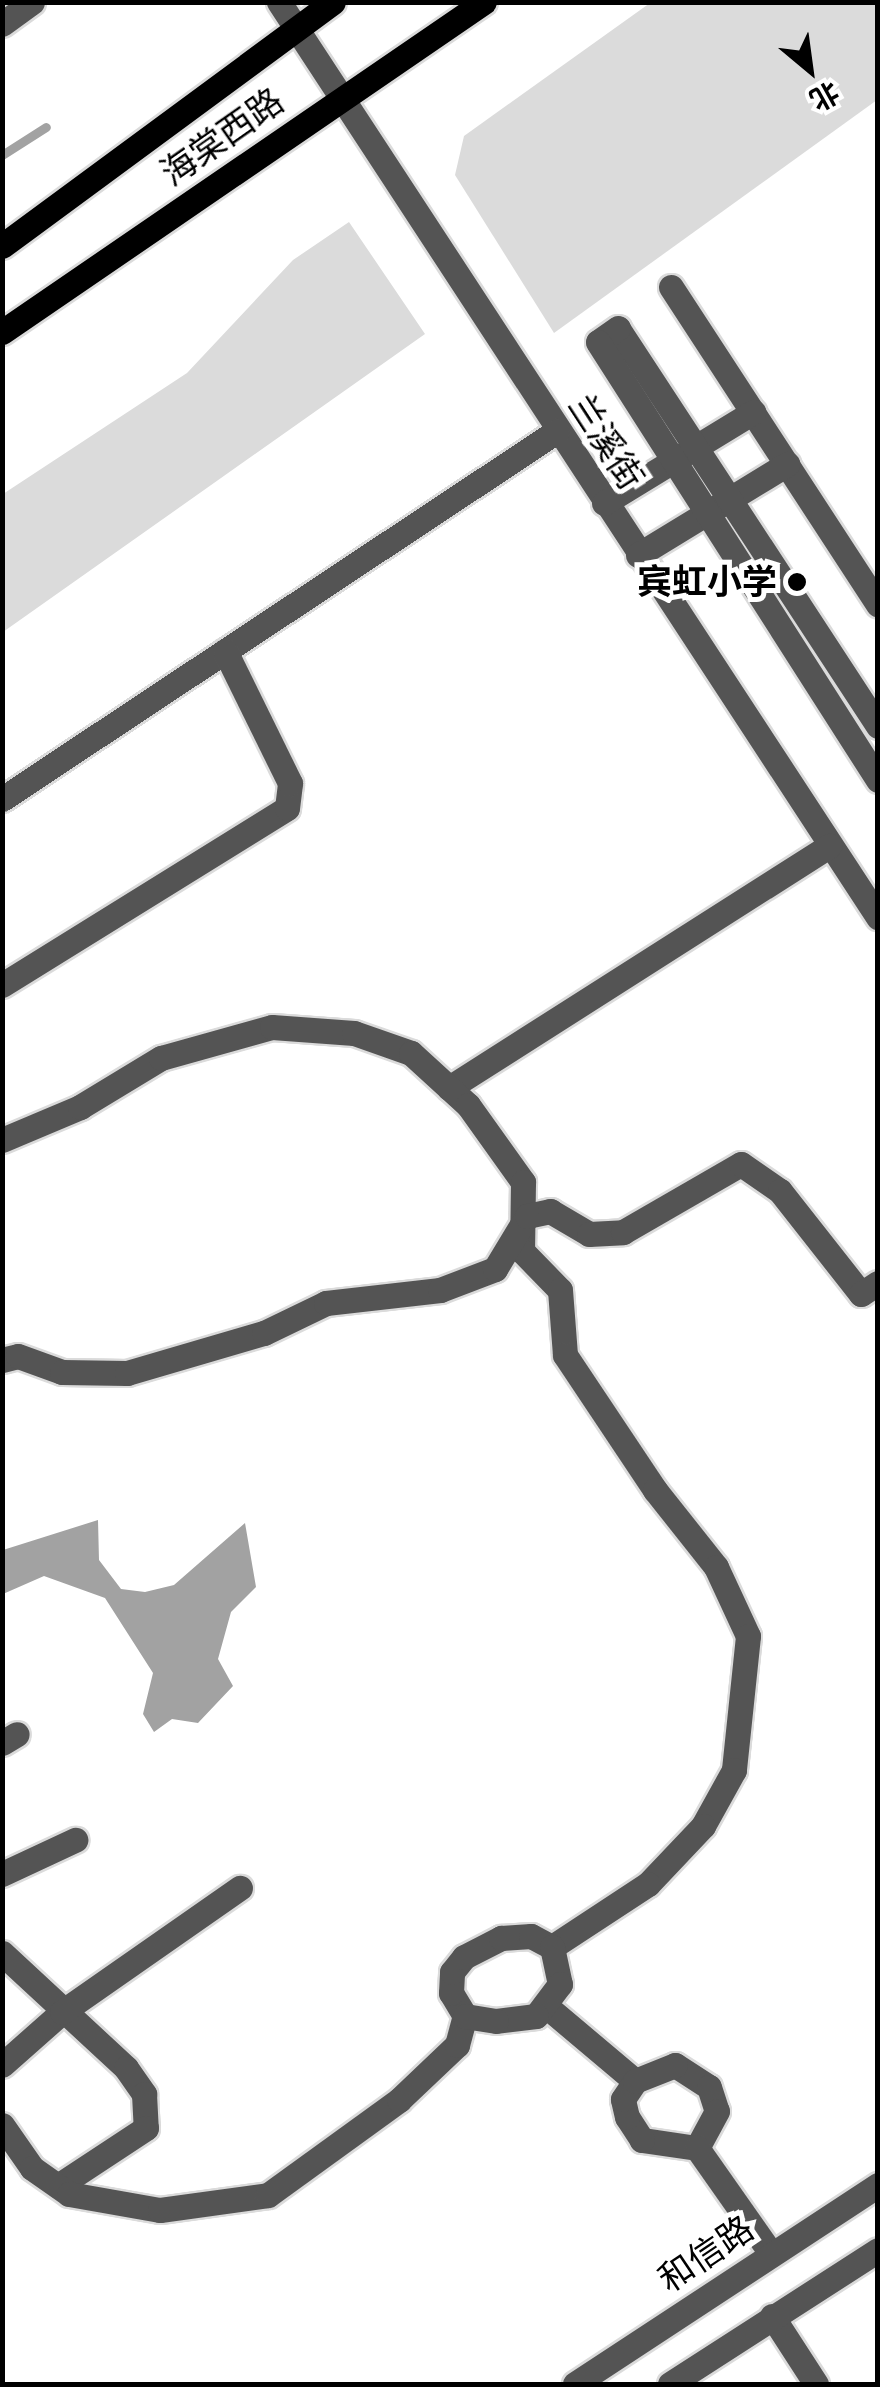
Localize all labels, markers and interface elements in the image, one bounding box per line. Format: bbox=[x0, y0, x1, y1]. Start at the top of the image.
north arrow bbox=[760, 20, 860, 120]
text: 北 bbox=[805, 75, 845, 118]
street label: 海棠西路 bbox=[153, 80, 291, 194]
street label: 兰溪街 bbox=[560, 387, 652, 497]
place label: 宾虹小学 bbox=[637, 561, 777, 603]
marker: 宾虹小学 bbox=[786, 571, 808, 593]
street label: 和信路 bbox=[651, 2207, 761, 2301]

